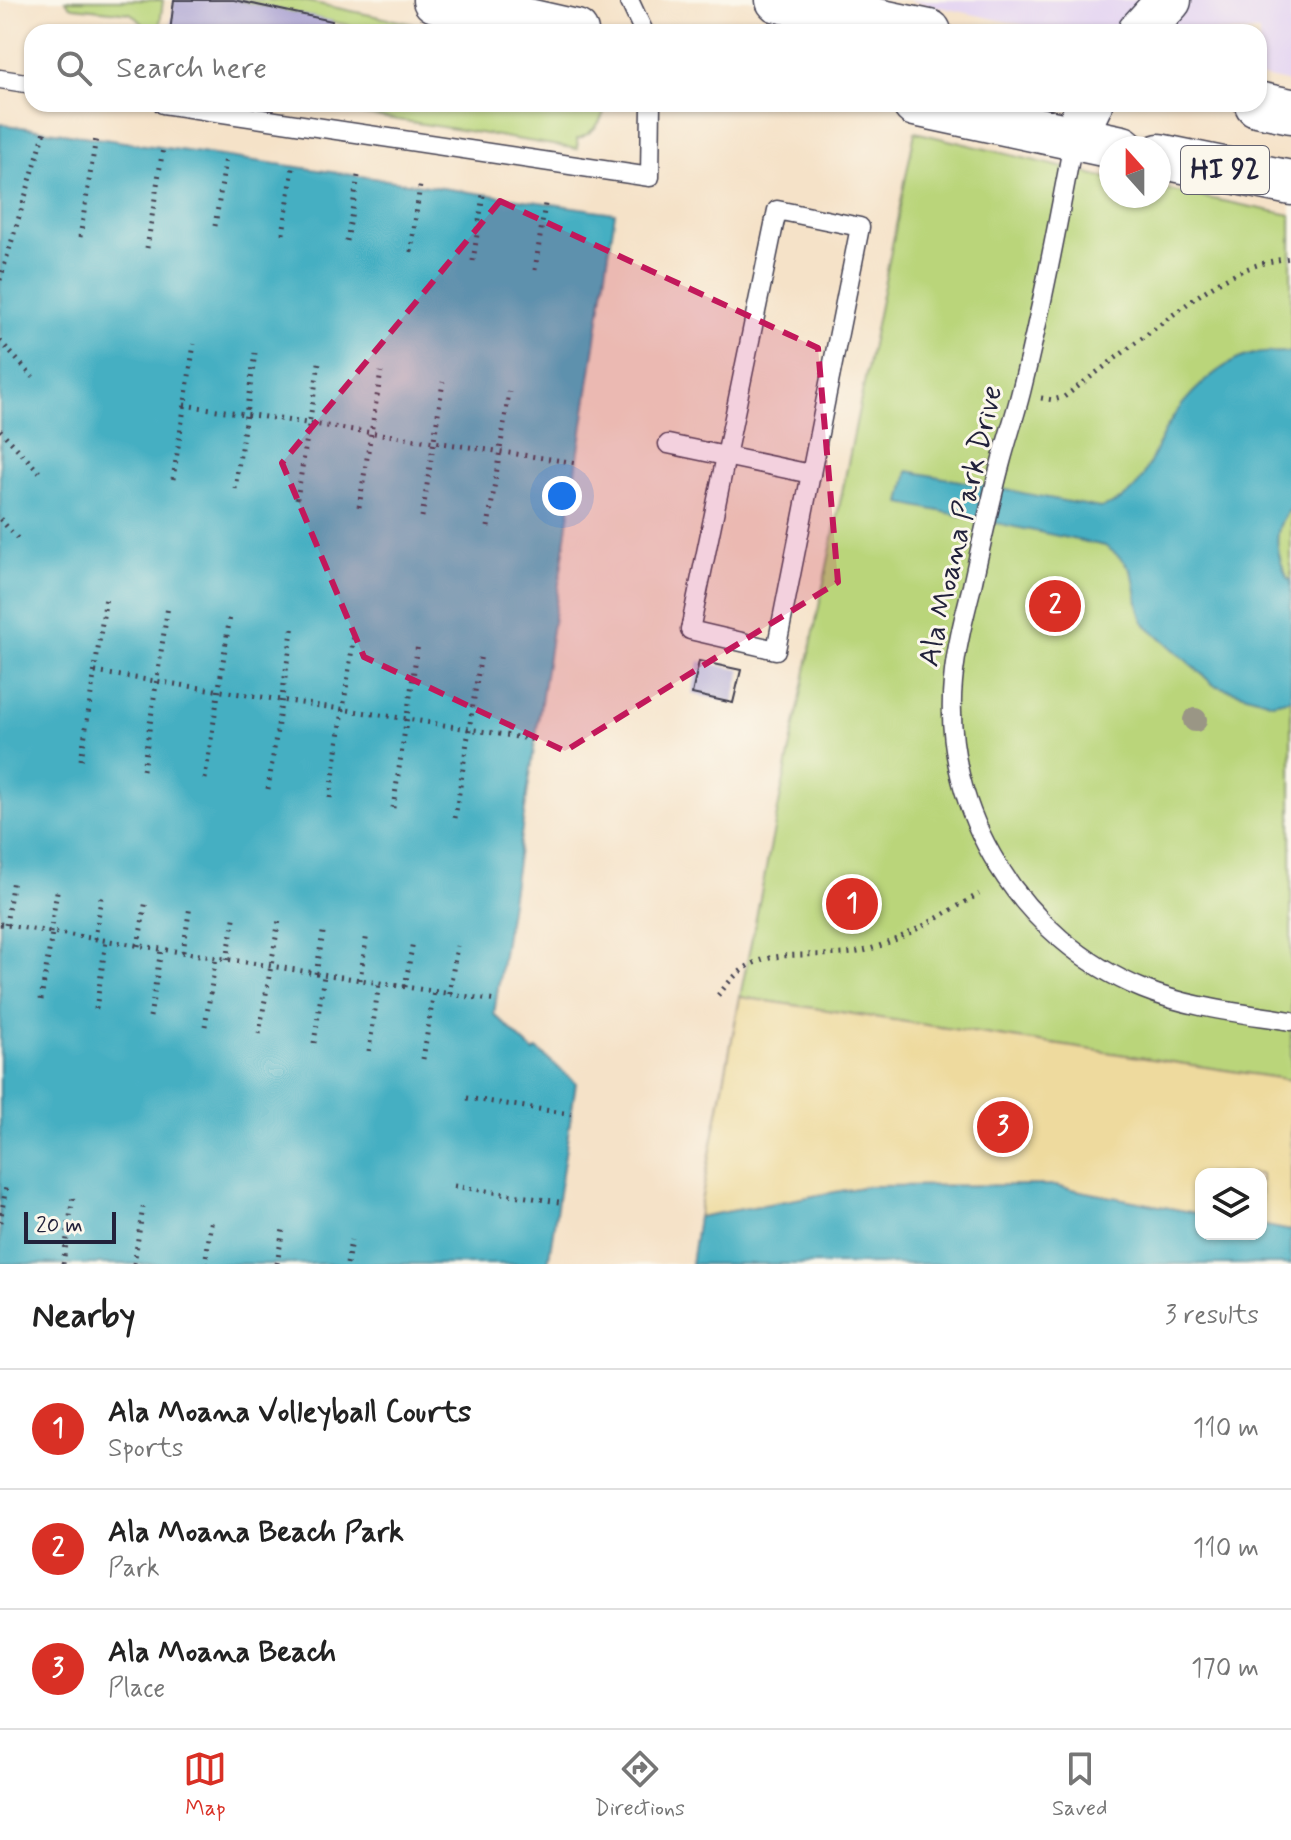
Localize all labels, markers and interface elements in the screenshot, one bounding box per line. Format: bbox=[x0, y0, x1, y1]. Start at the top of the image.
search box bbox=[24, 24, 1267, 112]
icon: search bbox=[52, 46, 96, 90]
text: Search here bbox=[116, 49, 267, 88]
north arrow bbox=[1099, 136, 1171, 208]
road number: HI 92 bbox=[1181, 146, 1269, 194]
street label: Ala Moana Park Drive bbox=[910, 382, 1012, 670]
your location bbox=[542, 476, 582, 516]
pin: 2 bbox=[1029, 576, 1081, 636]
pin: 1 bbox=[826, 874, 878, 934]
pin: 3 bbox=[977, 1097, 1029, 1157]
map controls bbox=[1195, 1168, 1267, 1240]
button: layers bbox=[1195, 1168, 1267, 1240]
scale bar bbox=[24, 1208, 116, 1244]
text: 20 m bbox=[36, 1212, 83, 1240]
text: Nearby bbox=[32, 1294, 136, 1339]
text: 3 results bbox=[1165, 1299, 1259, 1333]
text: Ala Moana Volleyball Courts bbox=[108, 1393, 471, 1432]
text: 1 bbox=[52, 1412, 64, 1446]
text: 110 m bbox=[1193, 1412, 1259, 1446]
text: Sports bbox=[108, 1432, 183, 1466]
text: Ala Moana Beach Park bbox=[108, 1513, 404, 1552]
text: 2 bbox=[52, 1532, 64, 1566]
text: 110 m bbox=[1193, 1532, 1259, 1566]
text: Park bbox=[108, 1552, 160, 1586]
text: Ala Moana Beach bbox=[108, 1633, 336, 1672]
text: 3 bbox=[52, 1652, 64, 1686]
text: 170 m bbox=[1191, 1652, 1259, 1686]
text: Place bbox=[108, 1672, 165, 1706]
tab: Map bbox=[183, 1747, 227, 1823]
tab: Directions bbox=[594, 1747, 685, 1823]
tab: Saved bbox=[1052, 1747, 1107, 1823]

